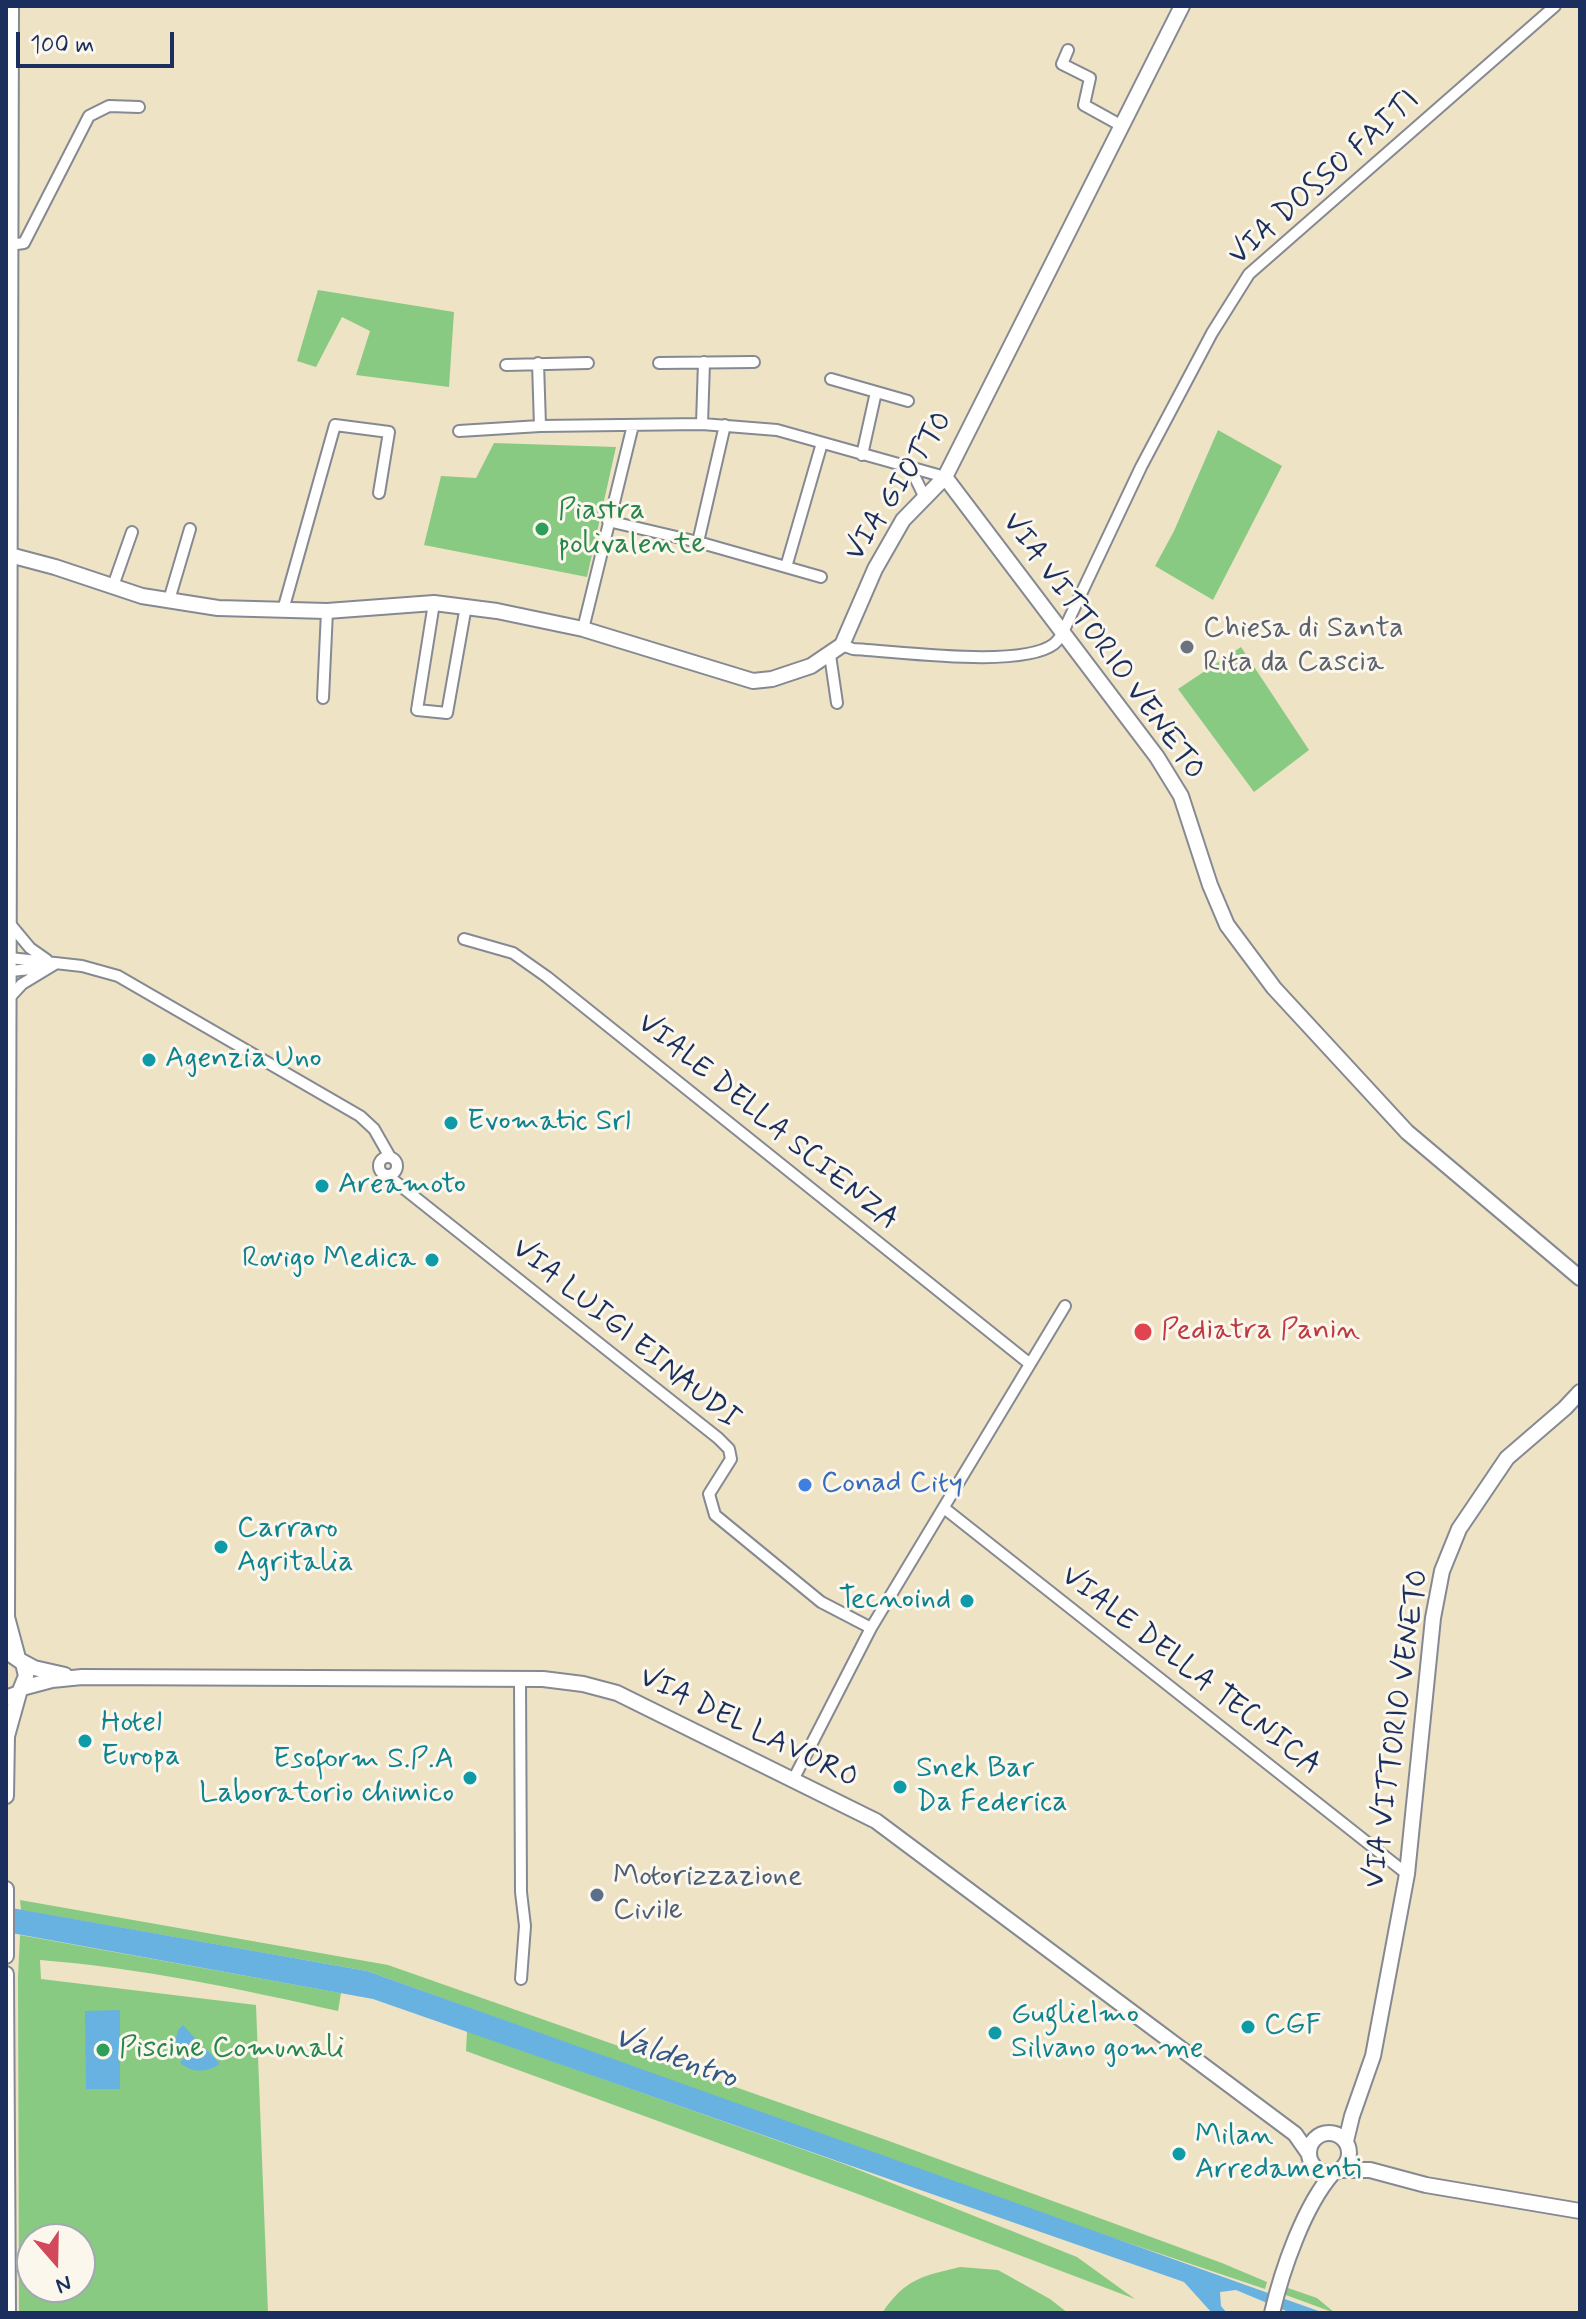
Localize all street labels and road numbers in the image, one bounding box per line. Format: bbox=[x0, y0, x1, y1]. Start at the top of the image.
street label: VIA DOSSO FAITI bbox=[1222, 84, 1428, 274]
street label: VIA GIOTTO bbox=[838, 405, 962, 569]
street label: VIA VITTORIO VENETO bbox=[993, 506, 1211, 788]
street label: VIALE DELLA SCIENZA bbox=[629, 1006, 905, 1240]
street label: VIA LUIGI EINAUDI bbox=[503, 1232, 747, 1438]
street label: VIALE DELLA TECNICA bbox=[1053, 1559, 1327, 1785]
street label: VIA VITTORIO VENETO bbox=[1358, 1567, 1438, 1891]
street label: VIA DEL LAVORO bbox=[633, 1660, 863, 1798]

